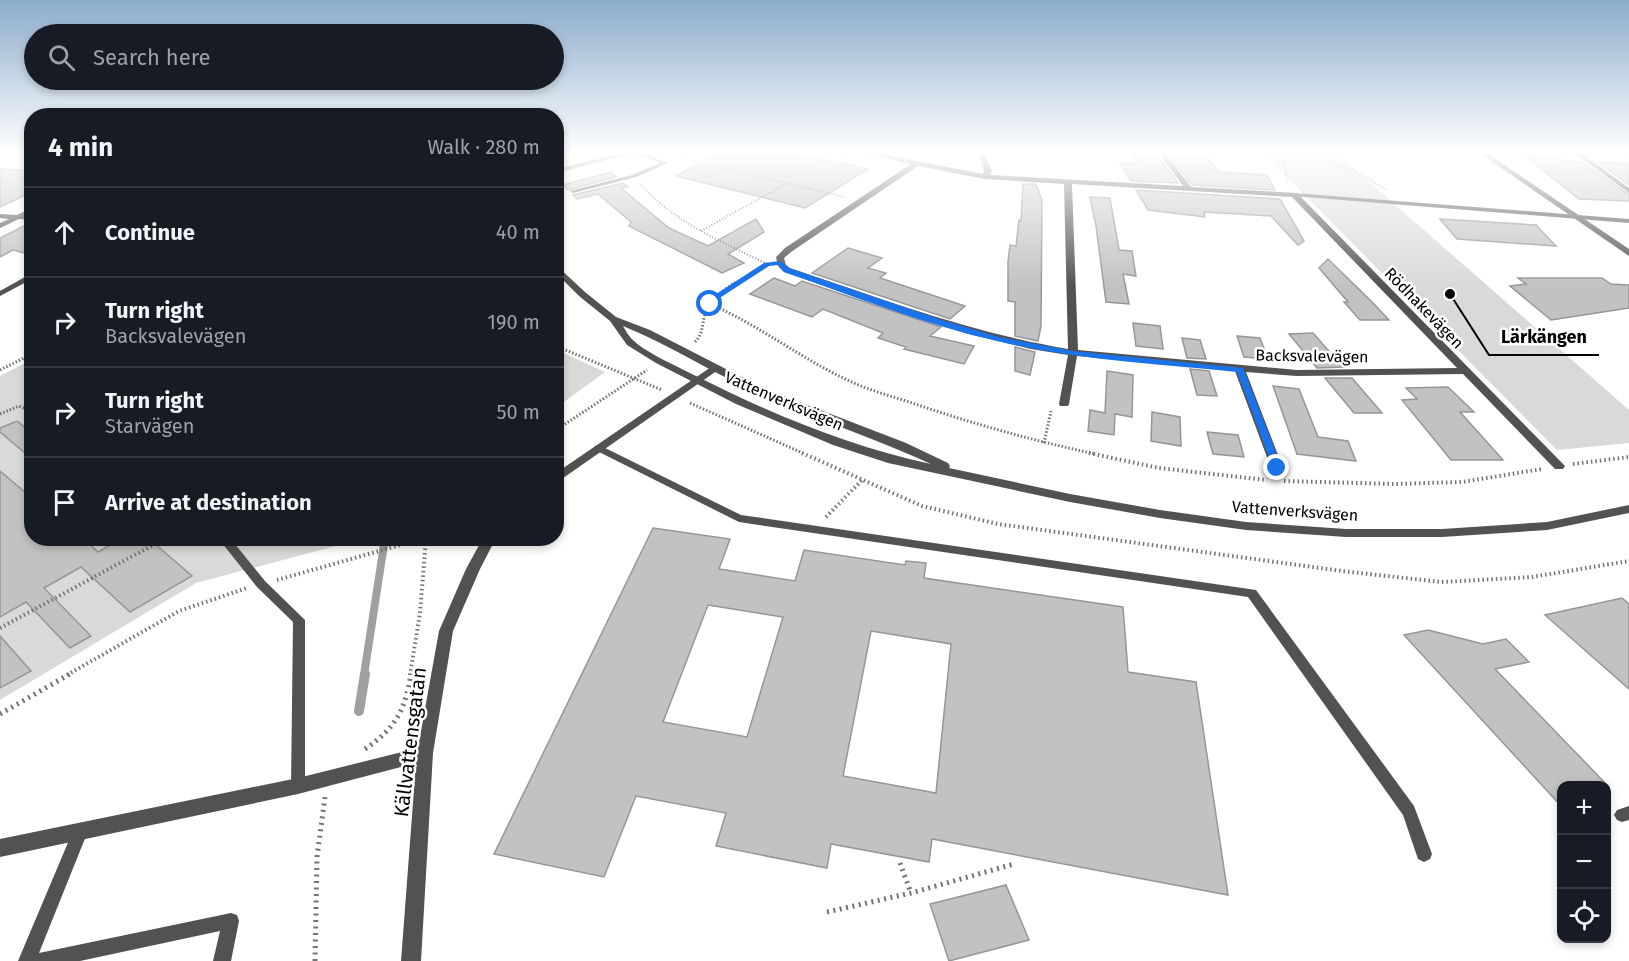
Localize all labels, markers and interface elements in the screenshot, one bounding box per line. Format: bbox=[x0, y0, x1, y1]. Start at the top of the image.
search box bbox=[24, 24, 564, 90]
icon: search bbox=[45, 41, 78, 74]
text: Search here bbox=[93, 44, 211, 71]
text: 4 min bbox=[48, 132, 113, 163]
text: Walk · 280 m bbox=[427, 135, 540, 159]
icon: ahead bbox=[48, 216, 81, 249]
text: Continue bbox=[105, 219, 195, 246]
text: 40 m bbox=[496, 220, 540, 244]
street label: Rödhakevägen bbox=[1381, 263, 1467, 353]
route start bbox=[696, 290, 722, 316]
text: Turn right bbox=[105, 297, 204, 324]
icon: right bbox=[48, 306, 81, 339]
text: 190 m bbox=[487, 310, 540, 334]
callout: Lärkängen bbox=[1489, 319, 1599, 355]
text: Backsvalevägen bbox=[105, 324, 246, 348]
text: Lärkängen bbox=[1501, 326, 1587, 348]
street label: Backsvalevägen bbox=[1255, 346, 1369, 366]
street label: Vattenverksvägen bbox=[722, 368, 846, 434]
text: Turn right bbox=[105, 387, 204, 414]
icon: right bbox=[48, 396, 81, 429]
text: 50 m bbox=[496, 400, 540, 424]
text: Starvägen bbox=[105, 414, 194, 438]
route end bbox=[1263, 454, 1289, 480]
icon: arrive bbox=[48, 486, 81, 519]
text: Arrive at destination bbox=[105, 489, 312, 516]
street label: Vattenverksvägen bbox=[1231, 497, 1359, 525]
street label: Källvattensgatan bbox=[389, 666, 431, 818]
map controls bbox=[1557, 781, 1611, 943]
button: + bbox=[1557, 781, 1611, 835]
button: − bbox=[1557, 835, 1611, 889]
button: locate bbox=[1557, 889, 1611, 943]

